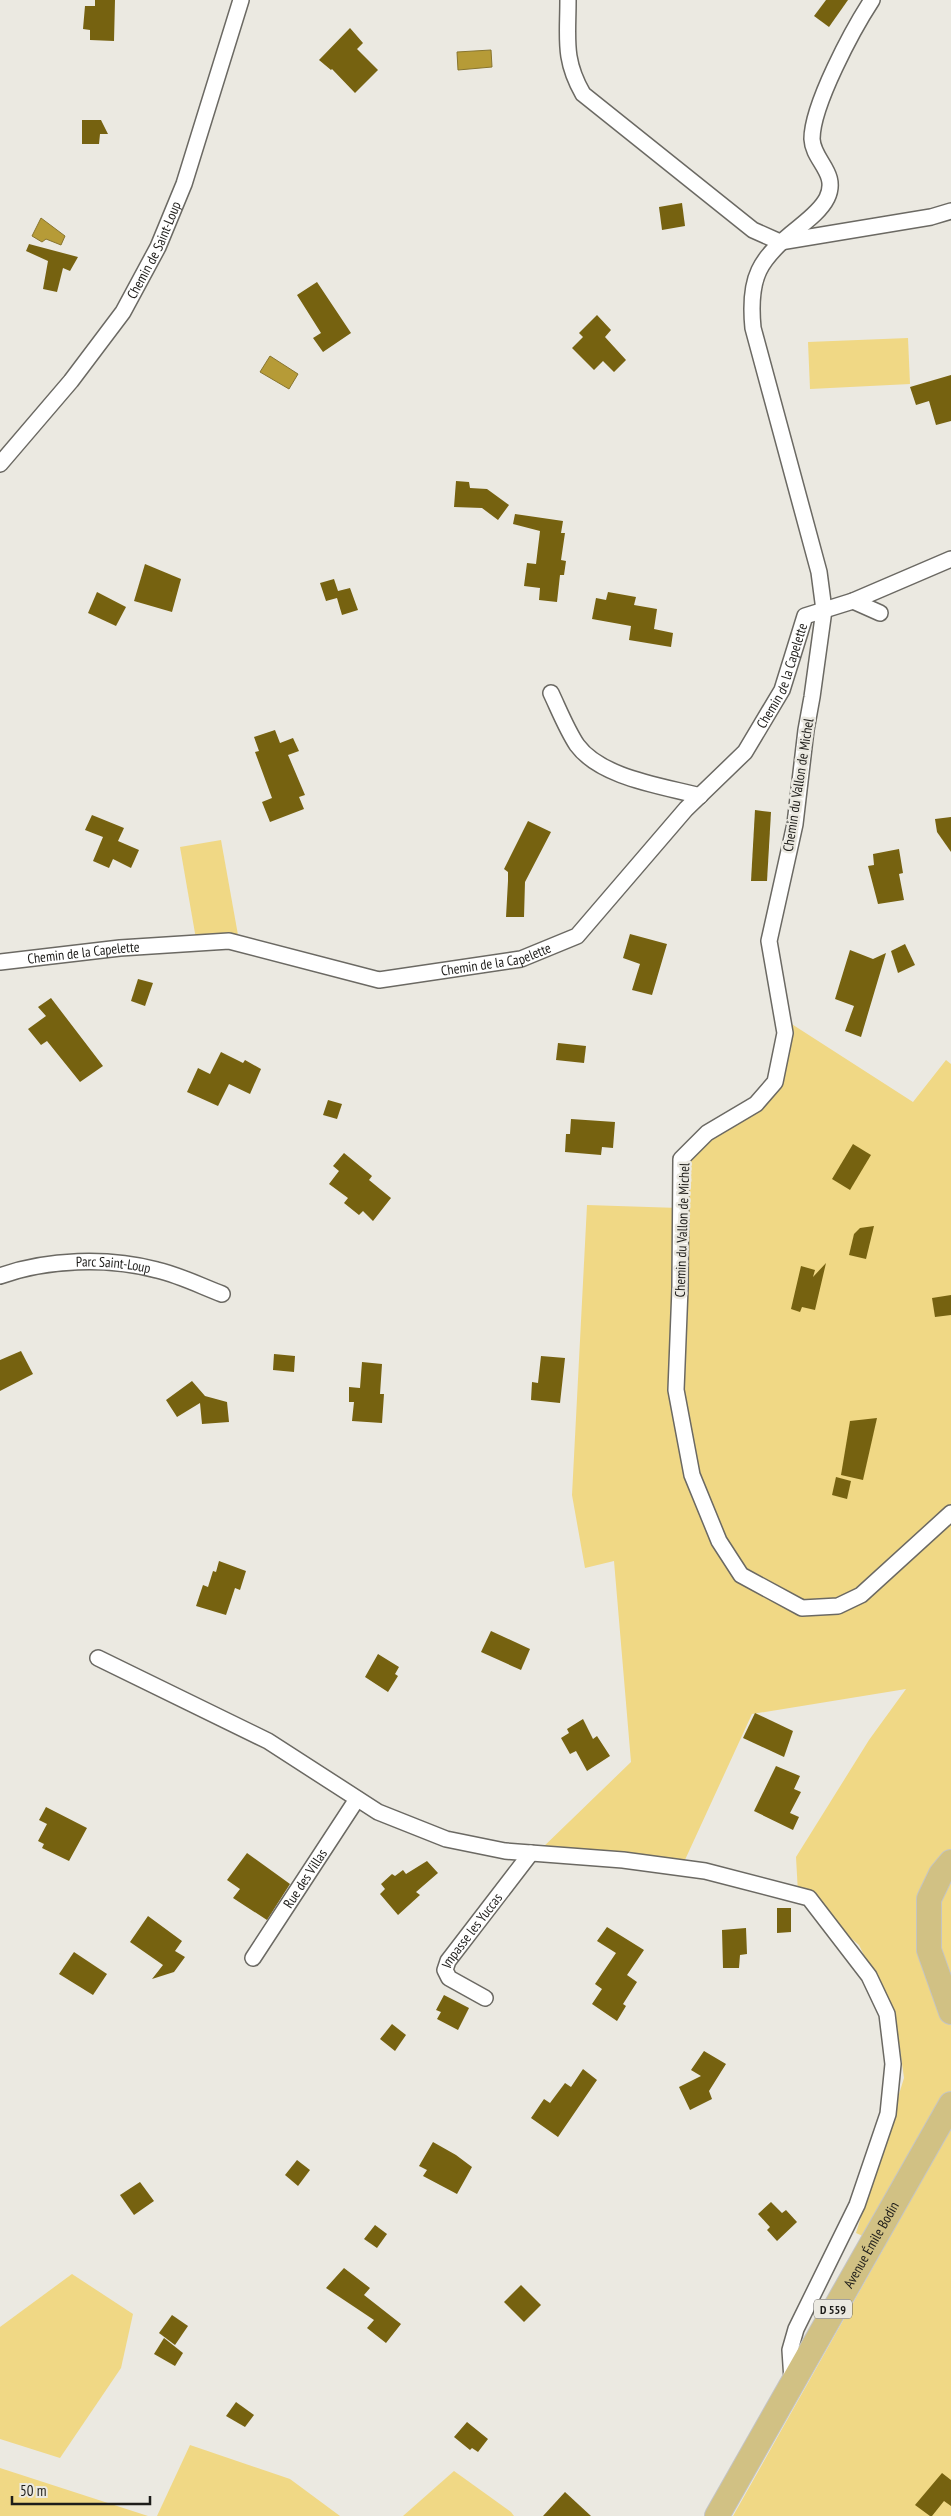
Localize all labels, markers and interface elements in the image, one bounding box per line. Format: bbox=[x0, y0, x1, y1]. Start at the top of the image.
street label: Chemin de Saint-Loup bbox=[123, 199, 185, 302]
street label: Chemin de la Capelette bbox=[752, 621, 811, 732]
street label: Chemin du Vallon de Michel bbox=[779, 716, 818, 853]
street label: Chemin de la Capelette bbox=[26, 938, 140, 968]
street label: Chemin de la Capelette bbox=[440, 939, 554, 980]
street label: Chemin du Vallon de Michel bbox=[671, 1162, 693, 1298]
street label: Parc Saint-Loup bbox=[76, 1253, 152, 1277]
street label: Rue des Villas bbox=[279, 1845, 331, 1912]
street label: Impasse les Yuccas bbox=[437, 1889, 506, 1970]
street label: Avenue Émile Bodin bbox=[839, 2198, 903, 2291]
road number: D 559 bbox=[814, 2300, 852, 2318]
scale bar bbox=[12, 2474, 150, 2506]
text: 50 m bbox=[20, 2481, 46, 2500]

